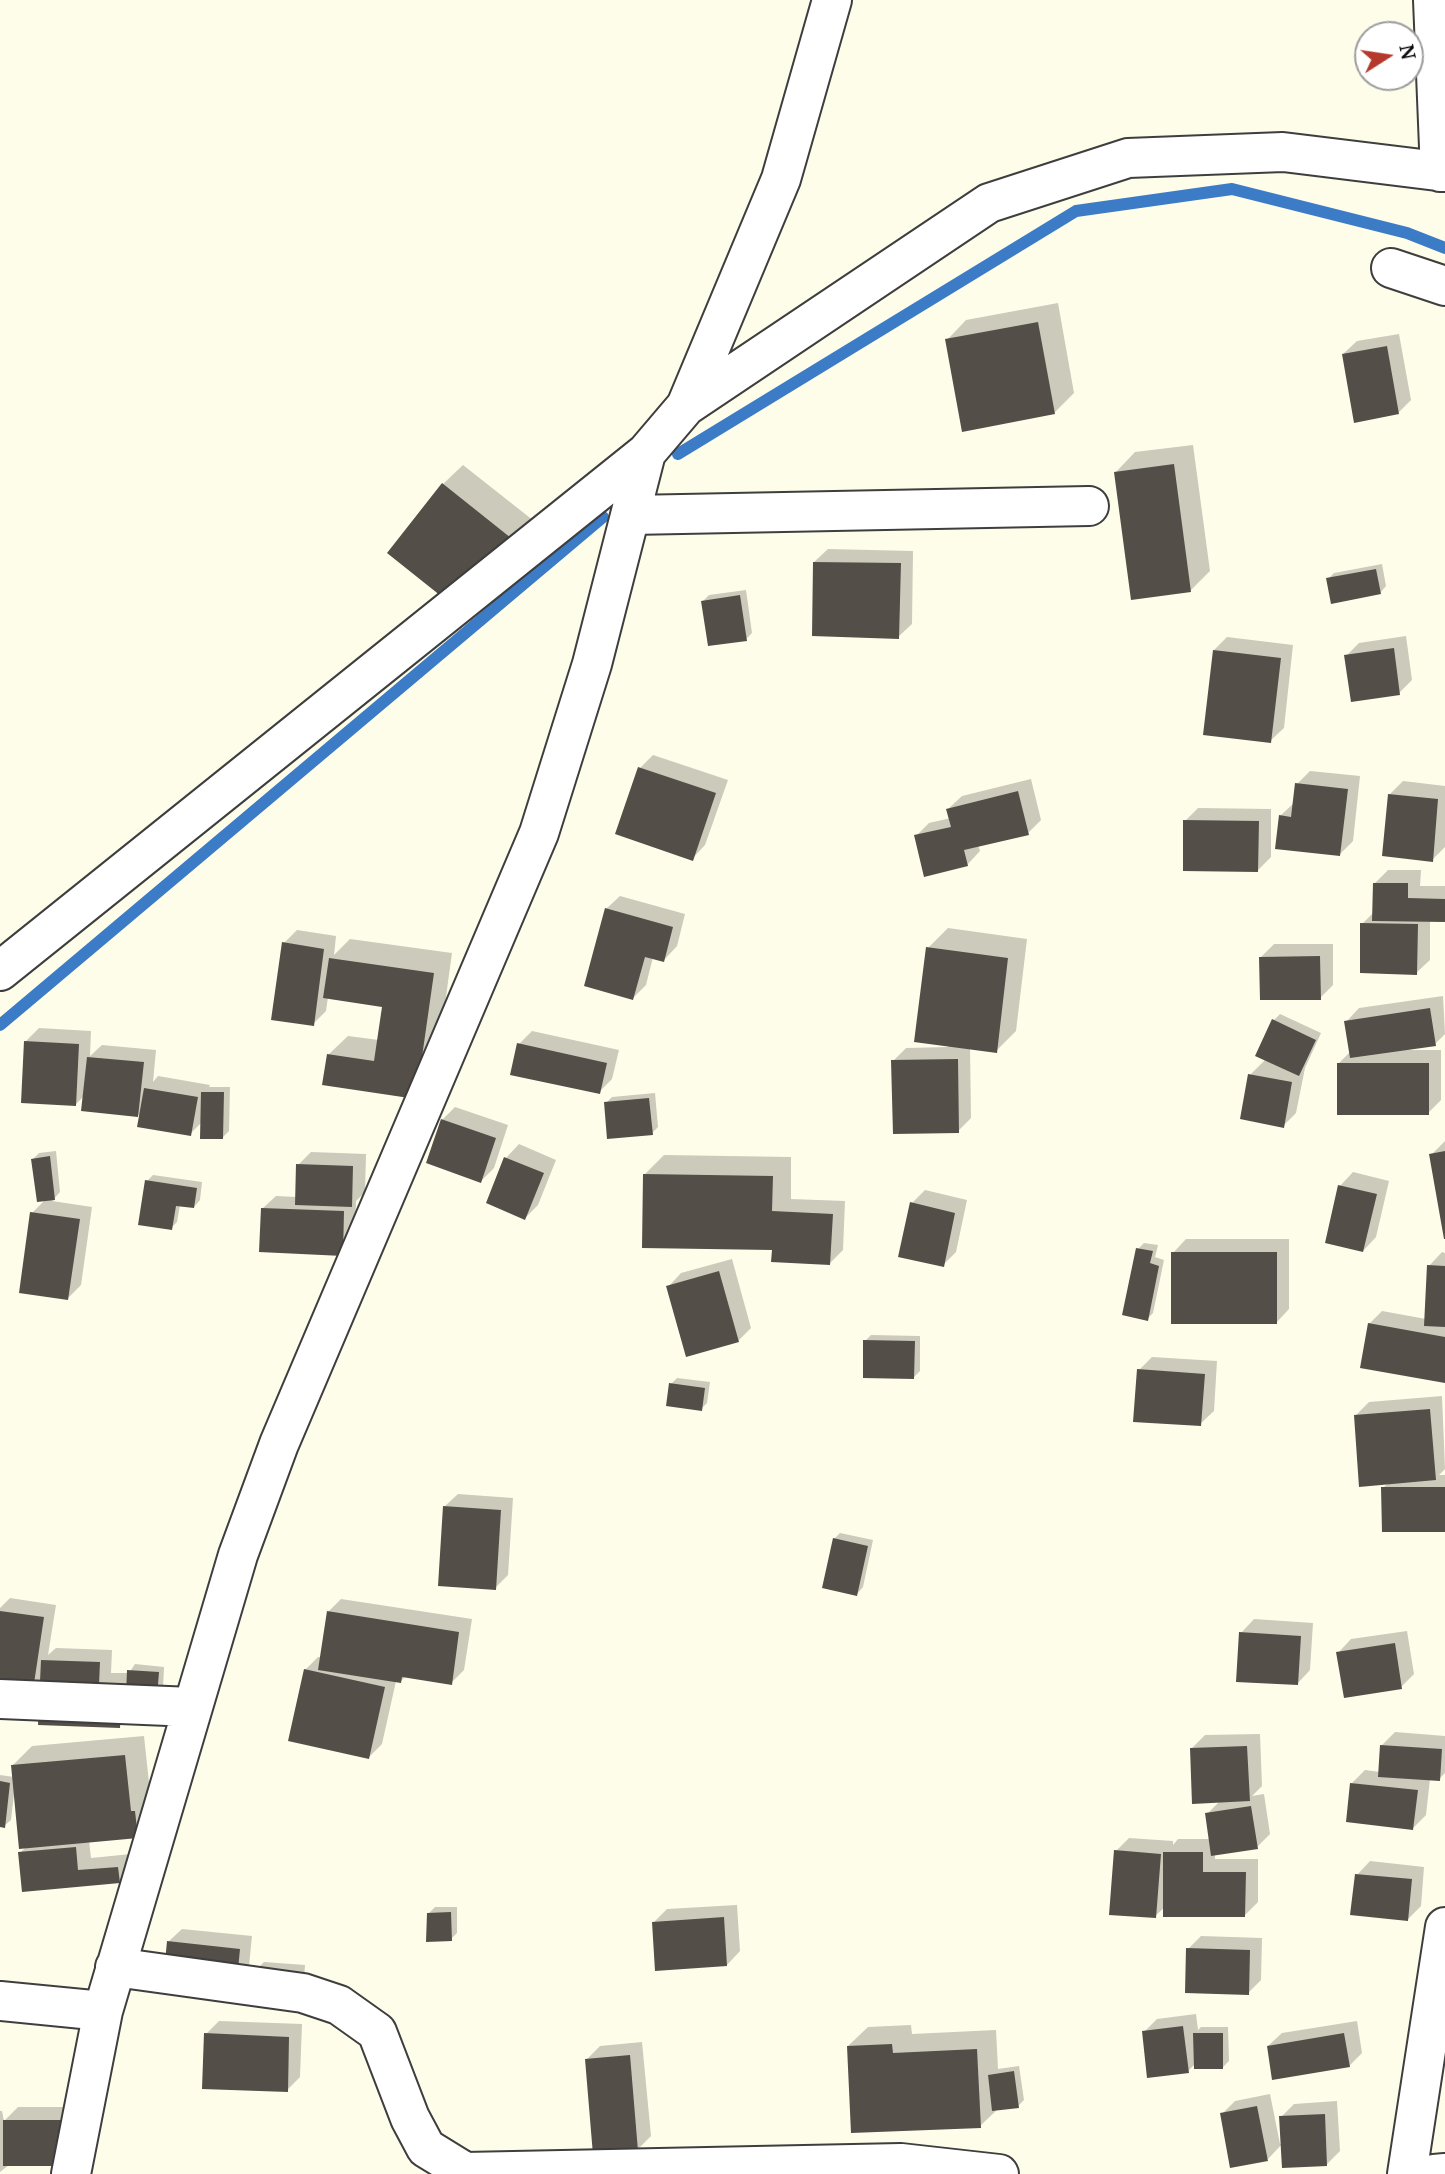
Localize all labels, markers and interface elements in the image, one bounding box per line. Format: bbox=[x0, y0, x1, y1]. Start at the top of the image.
north arrow bbox=[1354, 21, 1424, 91]
text: N bbox=[1393, 42, 1422, 62]

